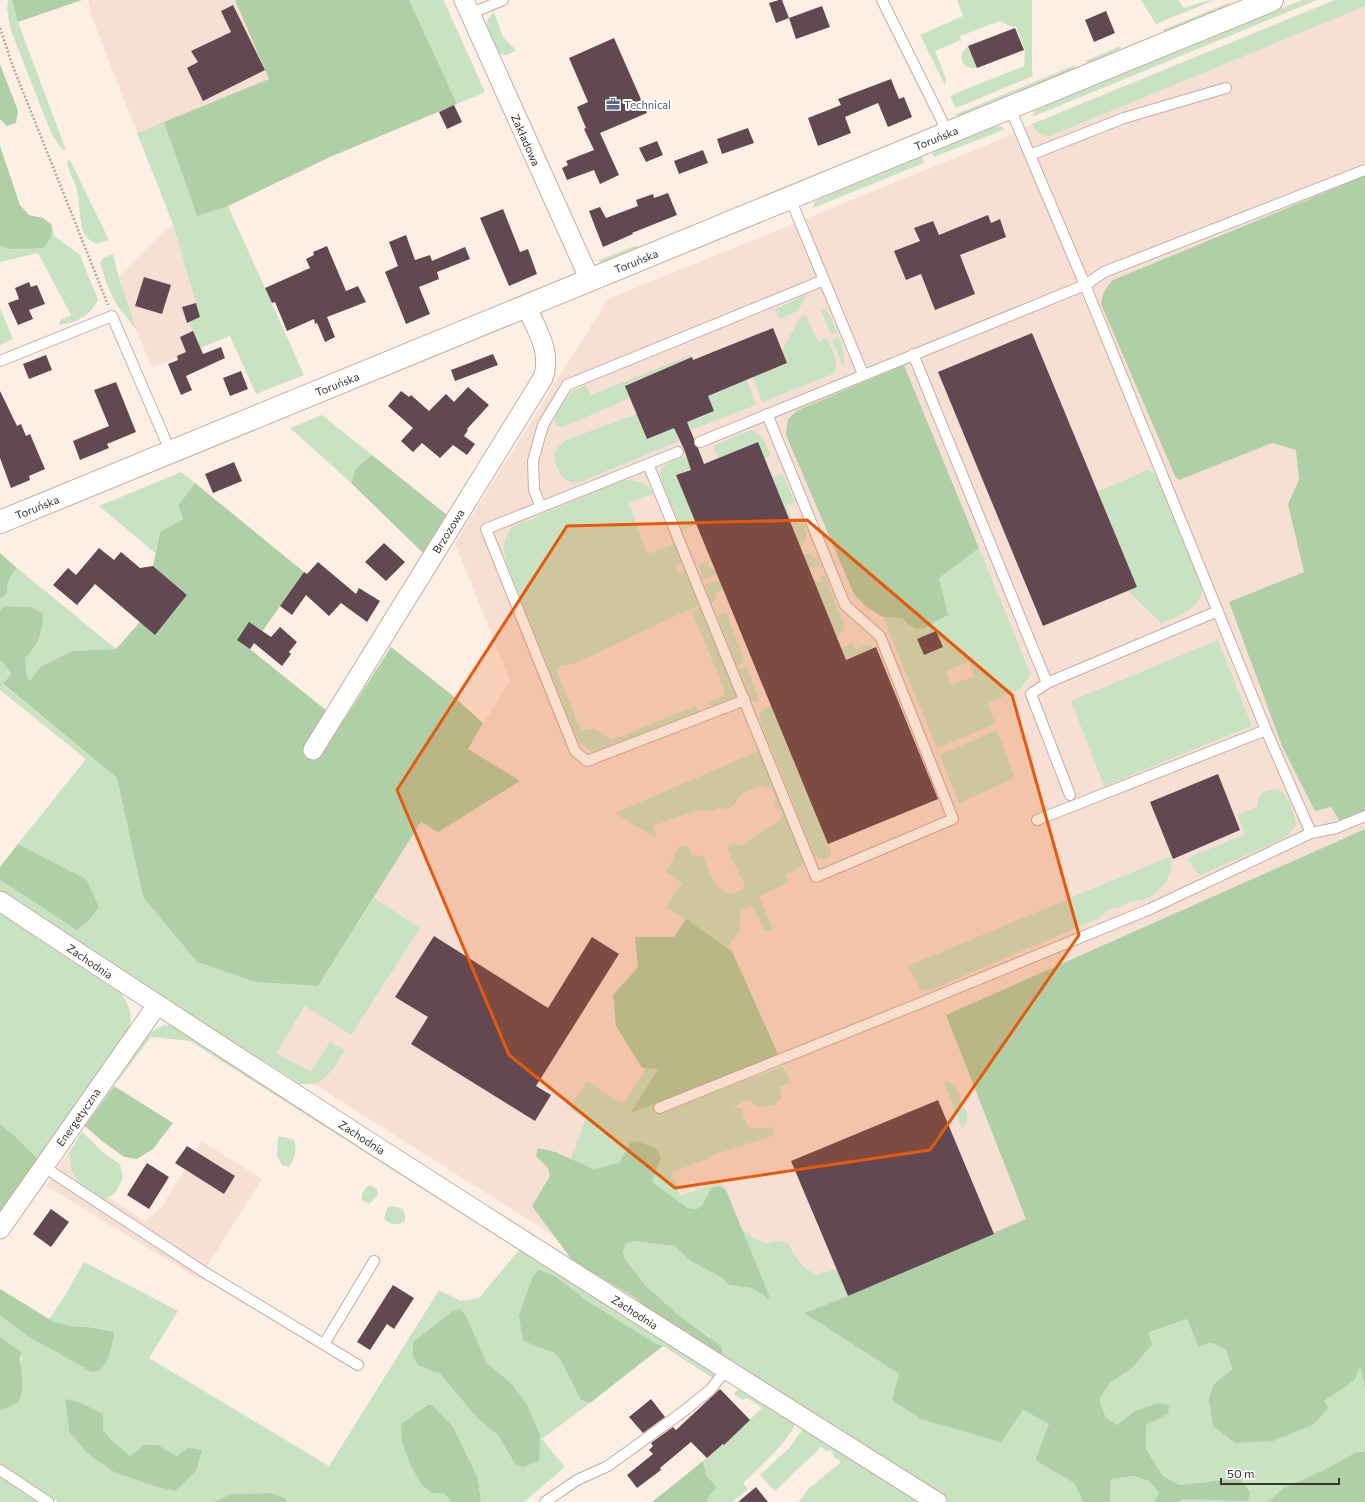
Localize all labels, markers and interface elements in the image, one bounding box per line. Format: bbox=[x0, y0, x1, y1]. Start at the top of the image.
office icon: Technical bbox=[605, 96, 621, 112]
place label: Technical bbox=[624, 98, 671, 111]
street label: Zakładowa bbox=[509, 112, 543, 168]
street label: Toruńska bbox=[912, 123, 960, 153]
street label: Toruńska bbox=[612, 246, 660, 276]
street label: Toruńska bbox=[313, 369, 361, 399]
street label: Toruńska bbox=[13, 492, 61, 522]
street label: Brzozowa bbox=[429, 506, 467, 556]
street label: Zachodnia bbox=[65, 941, 115, 981]
street label: Energetyczna bbox=[53, 1086, 103, 1148]
street label: Zachodnia bbox=[336, 1117, 388, 1157]
street label: Zachodnia bbox=[609, 1292, 661, 1332]
scale bar bbox=[1221, 1460, 1339, 1486]
text: 50 m bbox=[1227, 1466, 1255, 1480]

